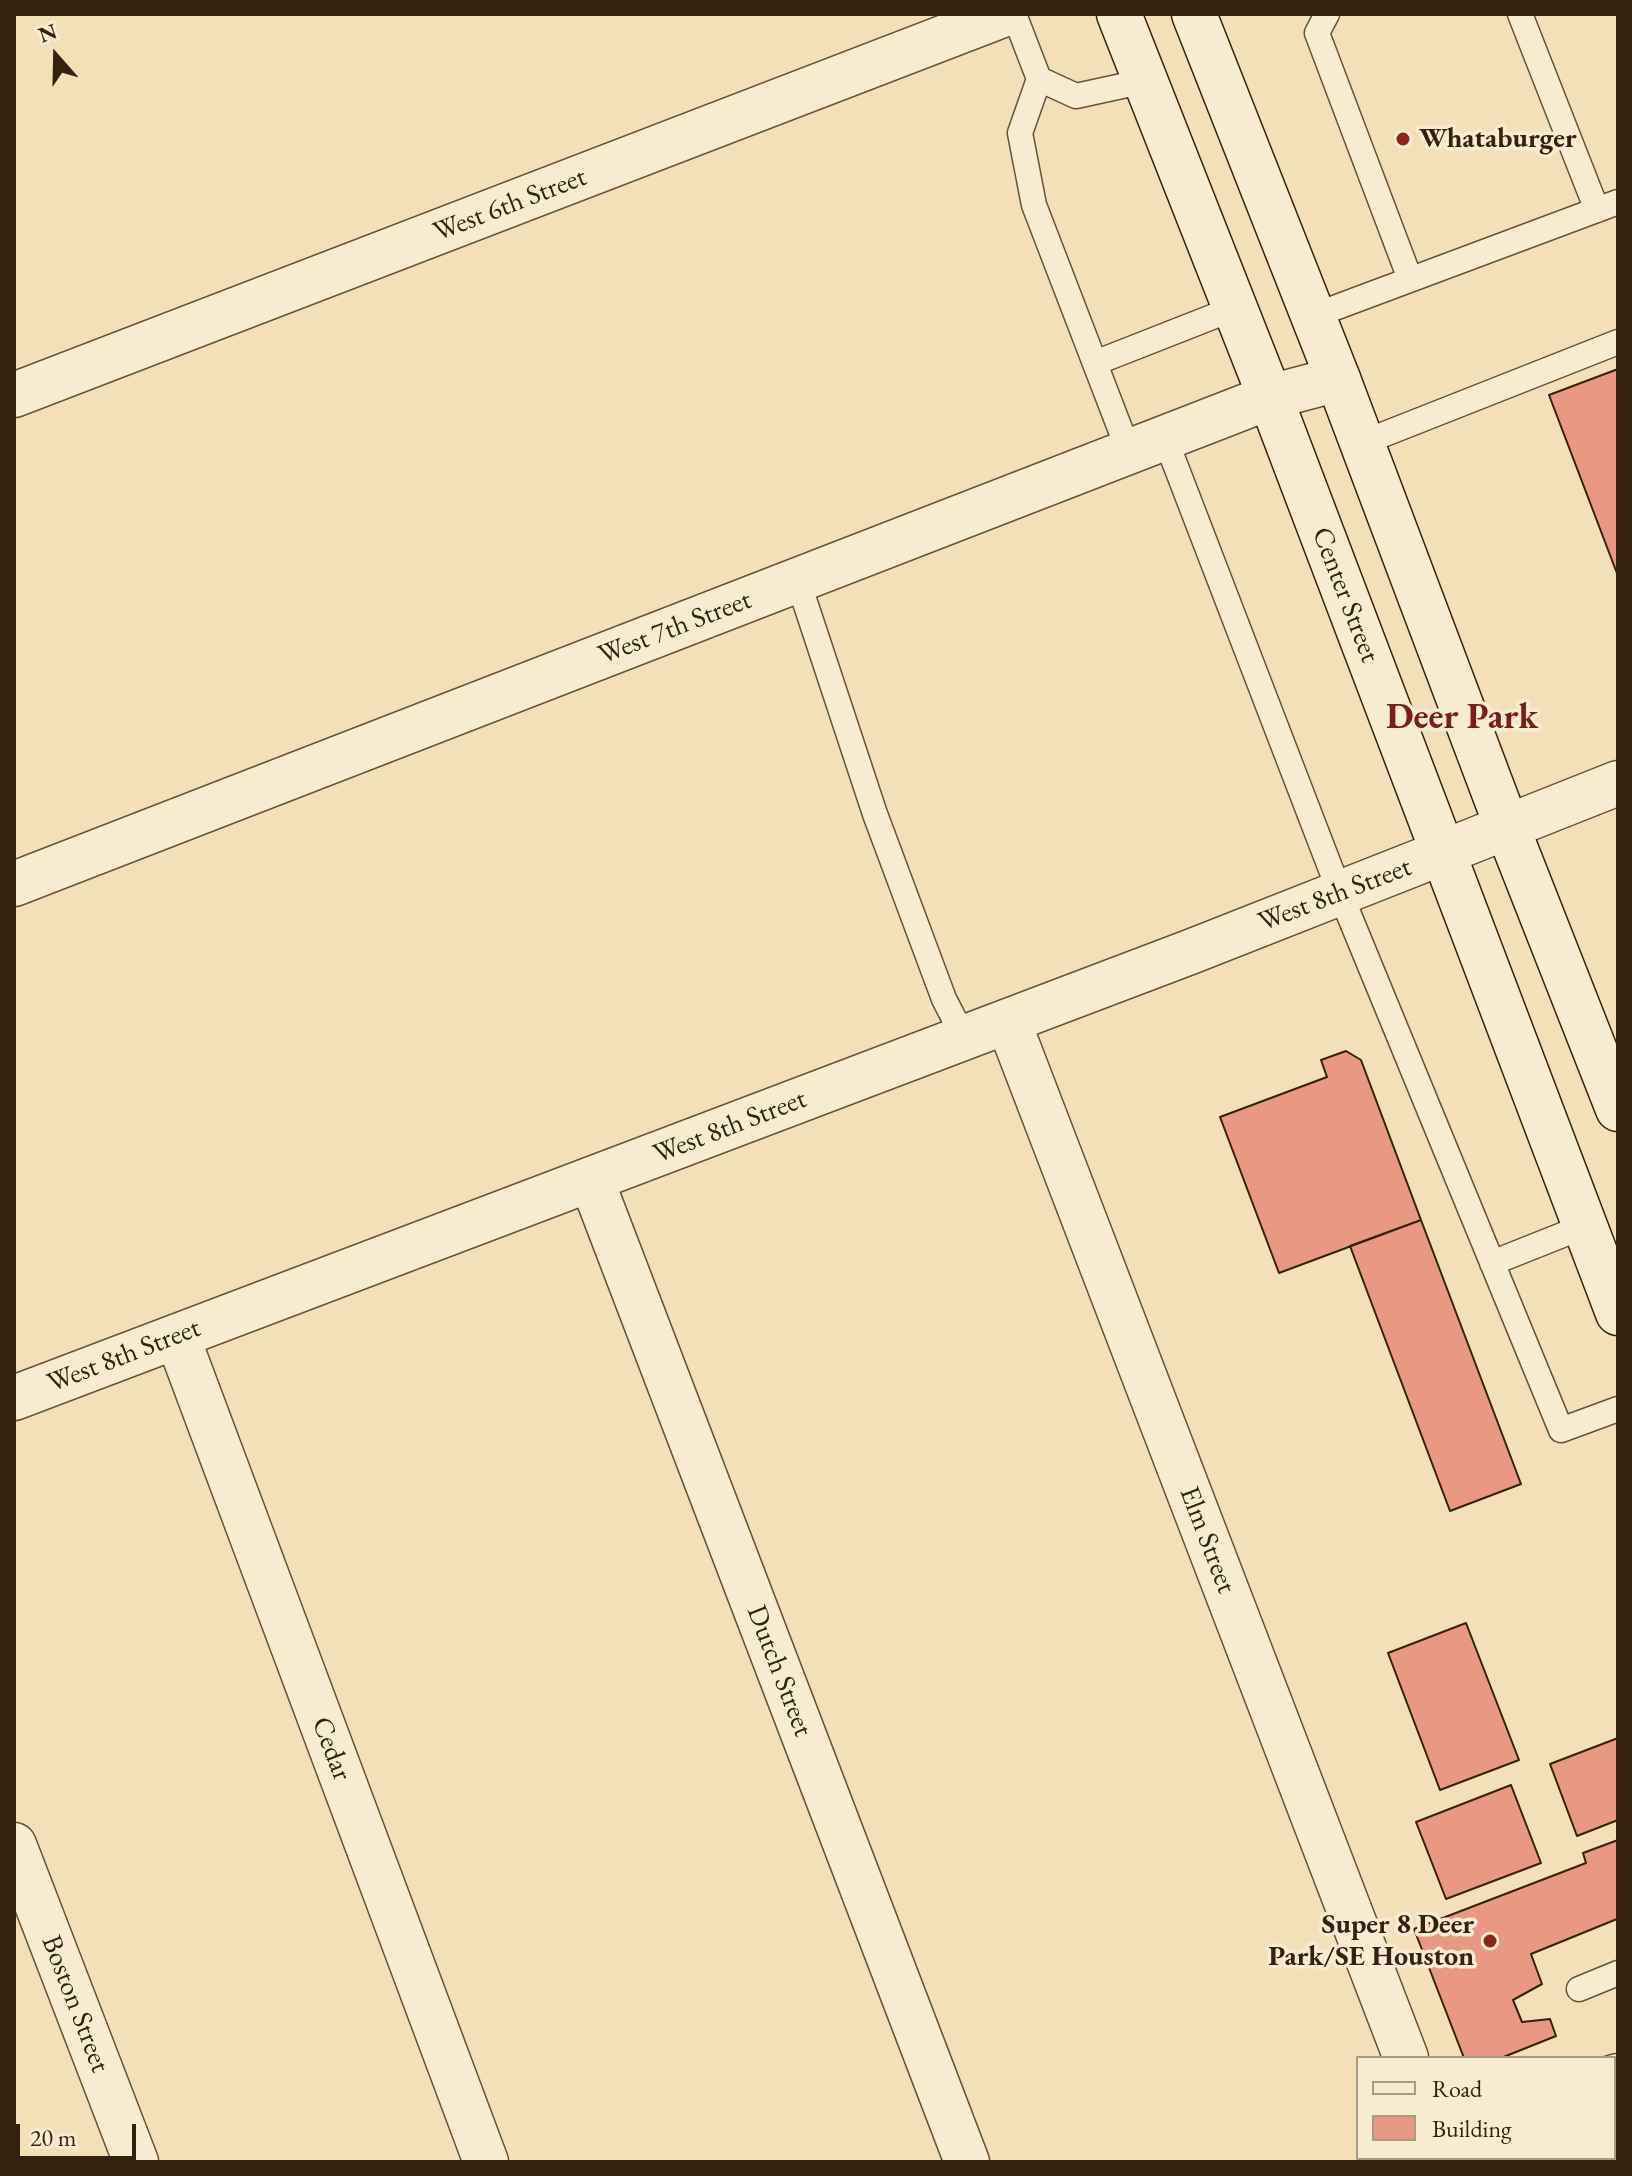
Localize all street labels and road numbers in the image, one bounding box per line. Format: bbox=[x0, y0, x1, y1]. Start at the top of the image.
street label: West 6th Street bbox=[429, 160, 591, 250]
street label: Center Street bbox=[1304, 523, 1386, 667]
street label: West 7th Street bbox=[594, 583, 756, 673]
street label: West 8th Street bbox=[1254, 850, 1416, 940]
street label: West 8th Street bbox=[649, 1082, 811, 1172]
street label: West 8th Street bbox=[43, 1311, 205, 1401]
street label: Elm Street bbox=[1171, 1482, 1243, 1598]
street label: Dutch Street bbox=[739, 1601, 819, 1741]
street label: Cedar bbox=[304, 1713, 358, 1785]
street label: Boston Street bbox=[34, 1931, 116, 2077]

